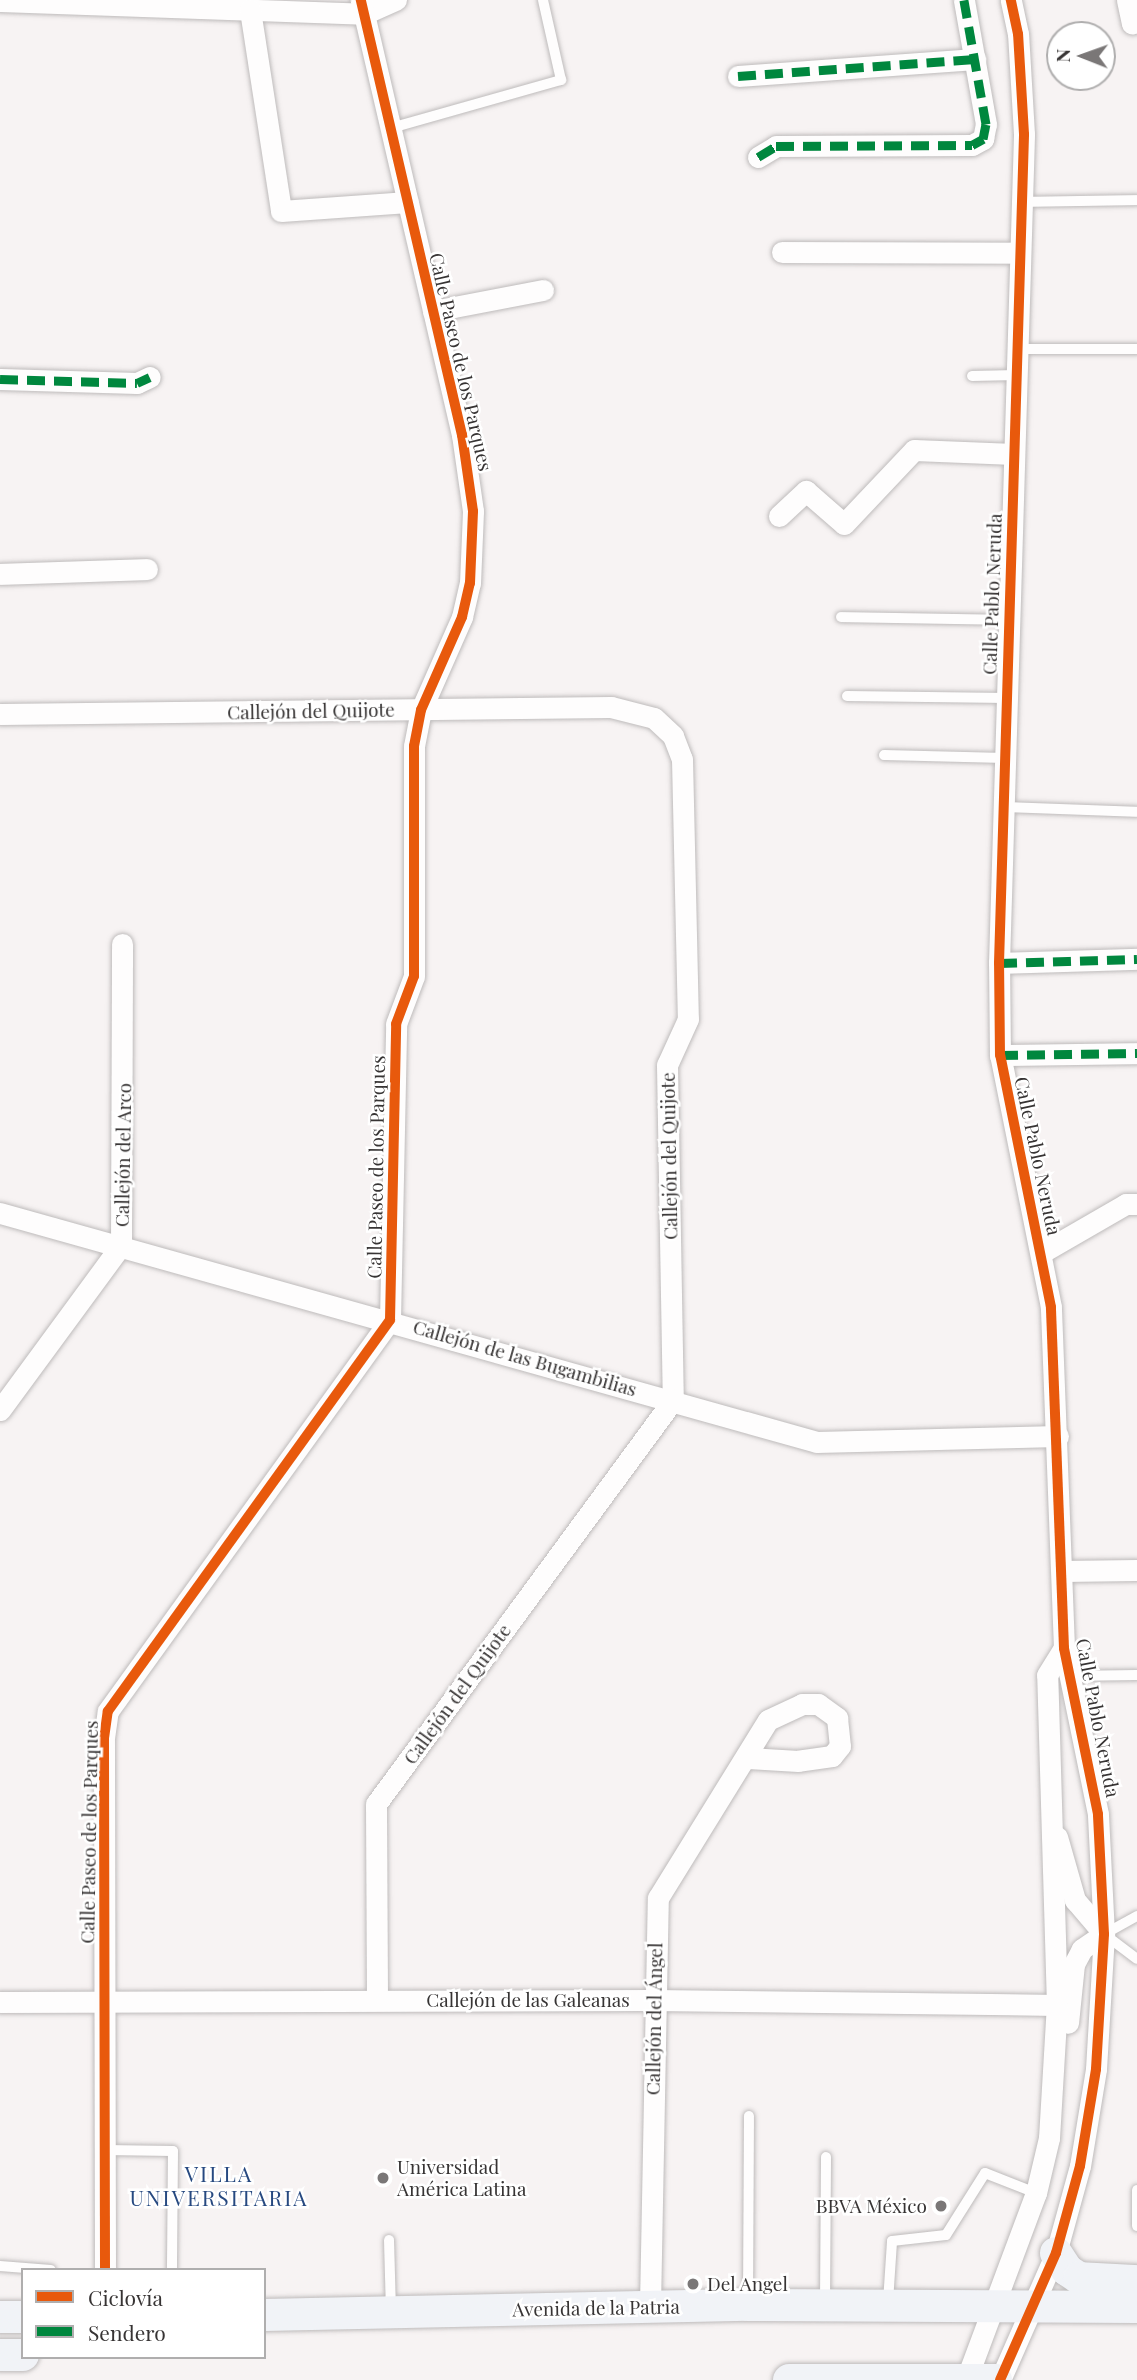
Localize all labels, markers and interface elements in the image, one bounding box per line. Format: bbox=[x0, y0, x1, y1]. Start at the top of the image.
north arrow bbox=[1046, 21, 1116, 91]
text: N bbox=[1049, 49, 1075, 63]
street label: Calle Paseo de los Parques bbox=[425, 250, 497, 474]
street label: Calle Pablo Neruda bbox=[978, 513, 1006, 675]
street label: Callejón del Quijote bbox=[227, 698, 395, 724]
street label: Calle Paseo de los Parques bbox=[363, 1055, 389, 1279]
street label: Callejón del Quijote bbox=[656, 1072, 682, 1240]
street label: Calle Pablo Neruda bbox=[1010, 1075, 1066, 1237]
street label: Callejón del Arco bbox=[110, 1082, 136, 1228]
street label: Callejón de las Bugambilias bbox=[410, 1315, 640, 1401]
street label: Callejón del Quijote bbox=[398, 1619, 516, 1769]
street label: Calle Pablo Neruda bbox=[1071, 1637, 1125, 1799]
street label: Calle Paseo de los Parques bbox=[76, 1720, 102, 1944]
street label: Callejón del Ángel bbox=[641, 1942, 667, 2096]
street label: Callejón de las Galeanas bbox=[426, 1989, 630, 2011]
place label: Universidad América Latina bbox=[397, 2156, 527, 2200]
district label: VILLA UNIVERSITARIA bbox=[131, 2160, 307, 2210]
marker: Universidad América Latina bbox=[375, 2170, 391, 2186]
place label: BBVA México bbox=[816, 2195, 927, 2217]
marker: BBVA México bbox=[933, 2198, 949, 2214]
legend bbox=[21, 2268, 266, 2359]
place label: Del Angel bbox=[707, 2273, 789, 2295]
marker: Del Angel bbox=[685, 2276, 701, 2292]
text: Ciclovía bbox=[88, 2283, 163, 2311]
street label: Avenida de la Patria bbox=[512, 2295, 680, 2321]
text: Sendero bbox=[88, 2318, 166, 2346]

